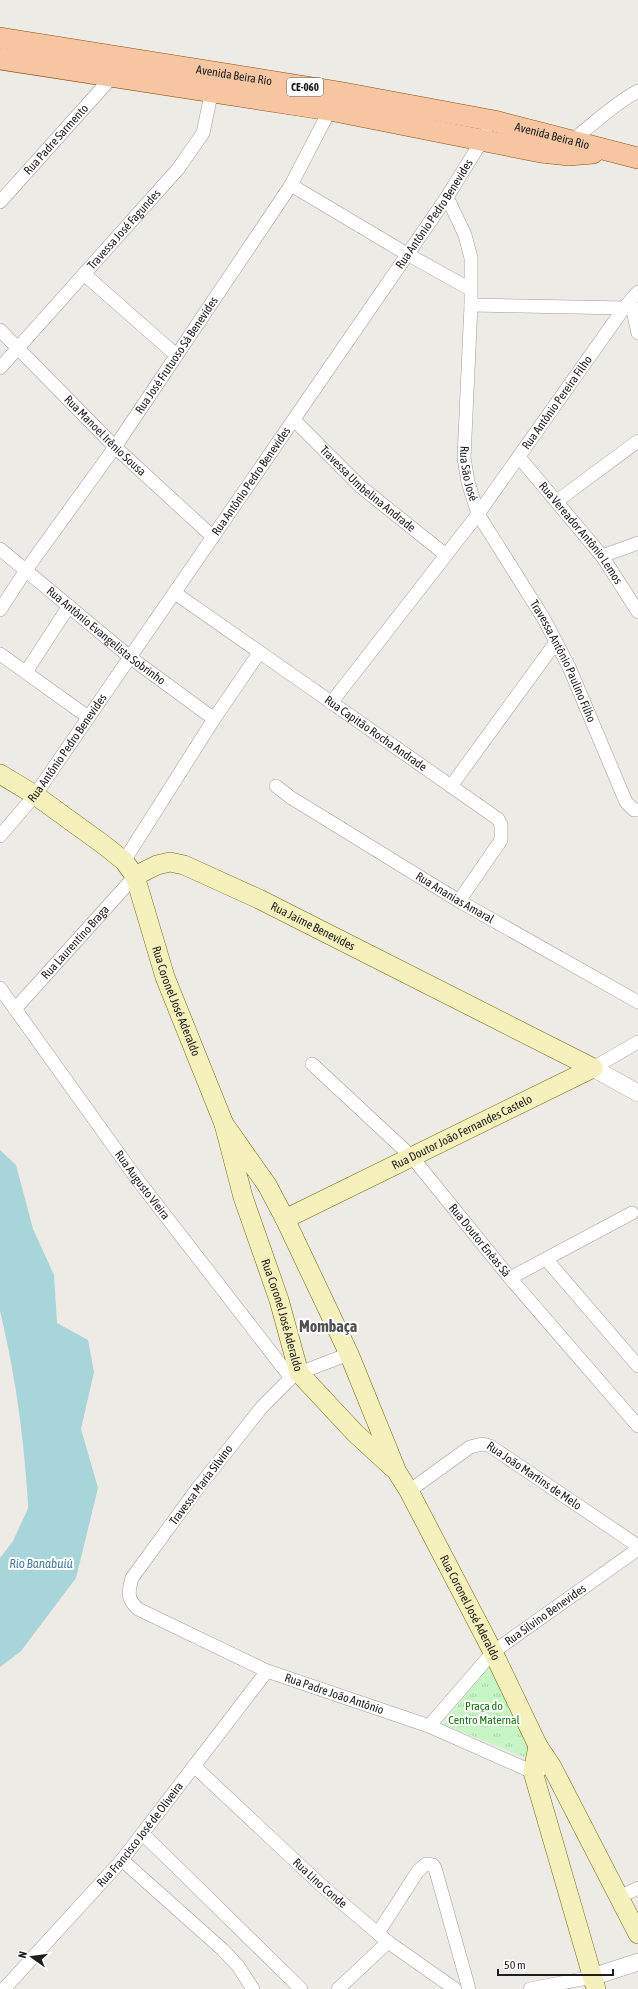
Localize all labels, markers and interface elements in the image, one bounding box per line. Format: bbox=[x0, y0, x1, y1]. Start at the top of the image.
street label: Avenida Beira Rio bbox=[195, 62, 273, 88]
road number: CE-060 bbox=[287, 78, 323, 96]
street label: Rua Padre Sarmento bbox=[21, 101, 91, 178]
street label: Avenida Beira Rio bbox=[513, 120, 591, 152]
street label: Rua Antônio Pedro Benevides bbox=[393, 156, 476, 271]
street label: Travessa José Fagundes bbox=[85, 186, 163, 272]
street label: Rua José Frutuoso Sá Benevides bbox=[132, 294, 221, 416]
street label: Rua Antônio Pereira Filho bbox=[519, 353, 595, 452]
street label: Rua Manoel Irênio Sousa bbox=[61, 393, 149, 479]
street label: Rua Antônio Pedro Benevides bbox=[209, 424, 294, 538]
street label: Travessa Umbelina Andrade bbox=[317, 443, 418, 535]
street label: Rua São José bbox=[457, 446, 481, 503]
street label: Rua Vereador Antônio Lemos bbox=[536, 479, 625, 587]
street label: Rua Antônio Evangelista Sobrinho bbox=[44, 584, 168, 688]
street label: Travessa Antônio Paulino Filho bbox=[527, 597, 599, 725]
street label: Rua Antônio Pedro Benevides bbox=[25, 691, 110, 805]
street label: Rua Capitão Rocha Andrade bbox=[322, 693, 430, 774]
street label: Rua Ananias Amaral bbox=[413, 869, 497, 927]
street label: Rua Jaime Benevides bbox=[268, 899, 357, 953]
street label: Rua Laurentino Braga bbox=[38, 902, 112, 982]
street label: Rua Coronel José Aderaldo bbox=[149, 944, 203, 1059]
street label: Rua Doutor João Fernandes Castelo bbox=[389, 1092, 535, 1173]
street label: Rua Augusto Vieira bbox=[112, 1148, 173, 1222]
street label: Rua Doutor Enéas Sá bbox=[446, 1201, 513, 1280]
street label: Rua Coronel José Aderaldo bbox=[258, 1257, 305, 1373]
district label: Mombaça bbox=[299, 1317, 357, 1335]
street label: Rua João Martins de Melo bbox=[484, 1439, 584, 1513]
street label: Travessa Maria Silvino bbox=[166, 1442, 236, 1528]
street label: Rua Coronel José Aderaldo bbox=[437, 1553, 503, 1663]
water label: Rio Banabuiú bbox=[9, 1556, 73, 1571]
street label: Rua Silvino Benevides bbox=[502, 1581, 589, 1648]
street label: Rua Padre João Antônio bbox=[283, 1670, 386, 1717]
park label: Praça do Centro Maternal bbox=[448, 1699, 521, 1727]
street label: Rua Francisco José de Oliveira bbox=[94, 1779, 186, 1890]
street label: Rua Lino Conde bbox=[290, 1855, 350, 1911]
north arrow bbox=[12, 1937, 52, 1977]
text: N bbox=[16, 1950, 29, 1959]
scale bar bbox=[498, 1951, 613, 1977]
text: 50 m bbox=[504, 1958, 526, 1972]

